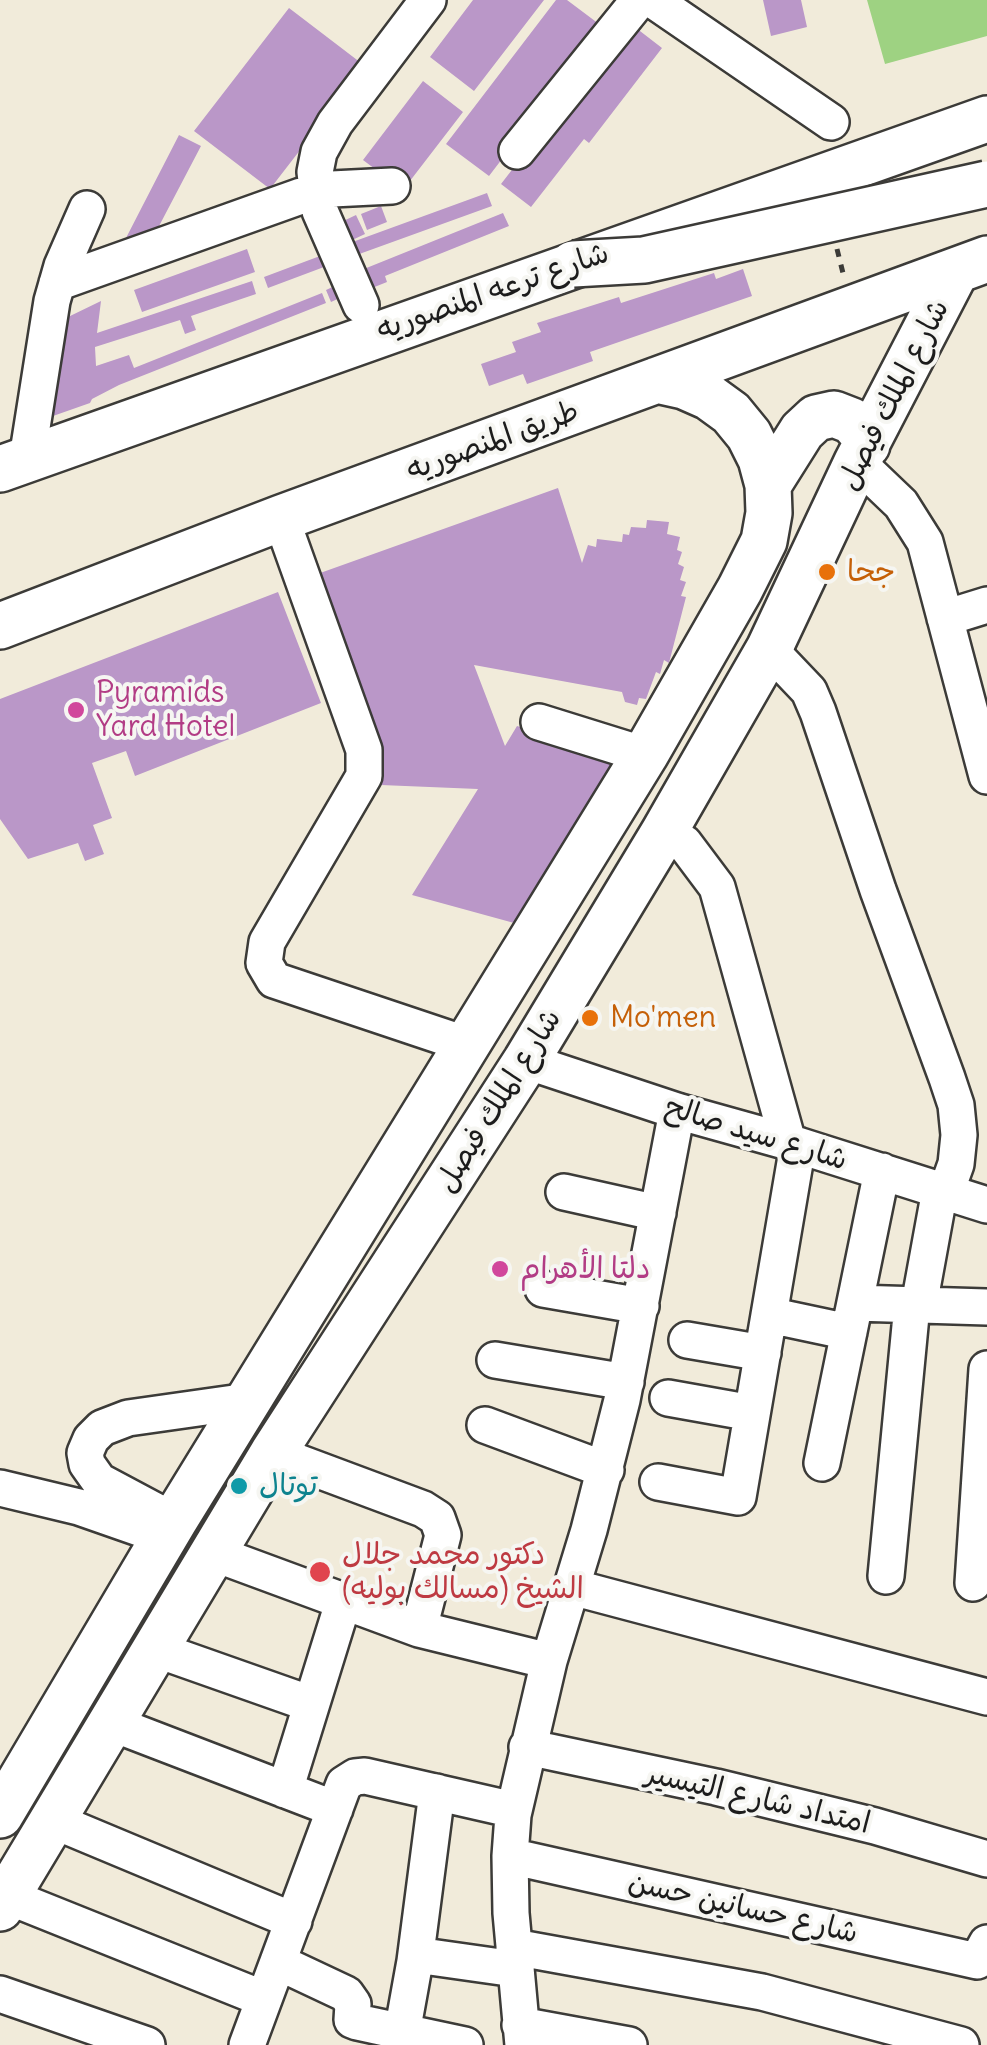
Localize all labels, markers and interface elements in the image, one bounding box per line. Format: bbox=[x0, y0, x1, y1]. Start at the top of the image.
street label: شارع ترعه المنصوريه bbox=[372, 235, 614, 349]
street label: شارع الملك فيصل bbox=[830, 294, 958, 496]
street label: طريق المنصوريه bbox=[402, 393, 584, 489]
place label: جحا bbox=[847, 554, 895, 590]
marker: جحا bbox=[816, 561, 838, 583]
place label: Pyramids Yard Hotel bbox=[96, 675, 235, 746]
marker: Pyramids Yard Hotel bbox=[65, 699, 87, 721]
place label: Mo'men bbox=[610, 1000, 716, 1036]
street label: شارع الملك فيصل bbox=[428, 1003, 570, 1199]
marker: Mo'men bbox=[579, 1007, 601, 1029]
street label: شارع سيد صالح bbox=[661, 1089, 851, 1179]
place label: دلتا الأهرام bbox=[520, 1251, 651, 1287]
marker: دلتا الأهرام bbox=[489, 1258, 511, 1280]
place label: توتال bbox=[259, 1468, 318, 1504]
marker: توتال bbox=[228, 1475, 250, 1497]
place label: دكتور محمد جلال الشيخ (مسالك بوليه) bbox=[342, 1537, 584, 1608]
marker: دكتور محمد جلال الشيخ (مسالك بوليه) bbox=[307, 1559, 333, 1585]
street label: امتداد شارع التيسير bbox=[642, 1756, 874, 1842]
street label: شارع حسانين حسن bbox=[625, 1864, 861, 1952]

